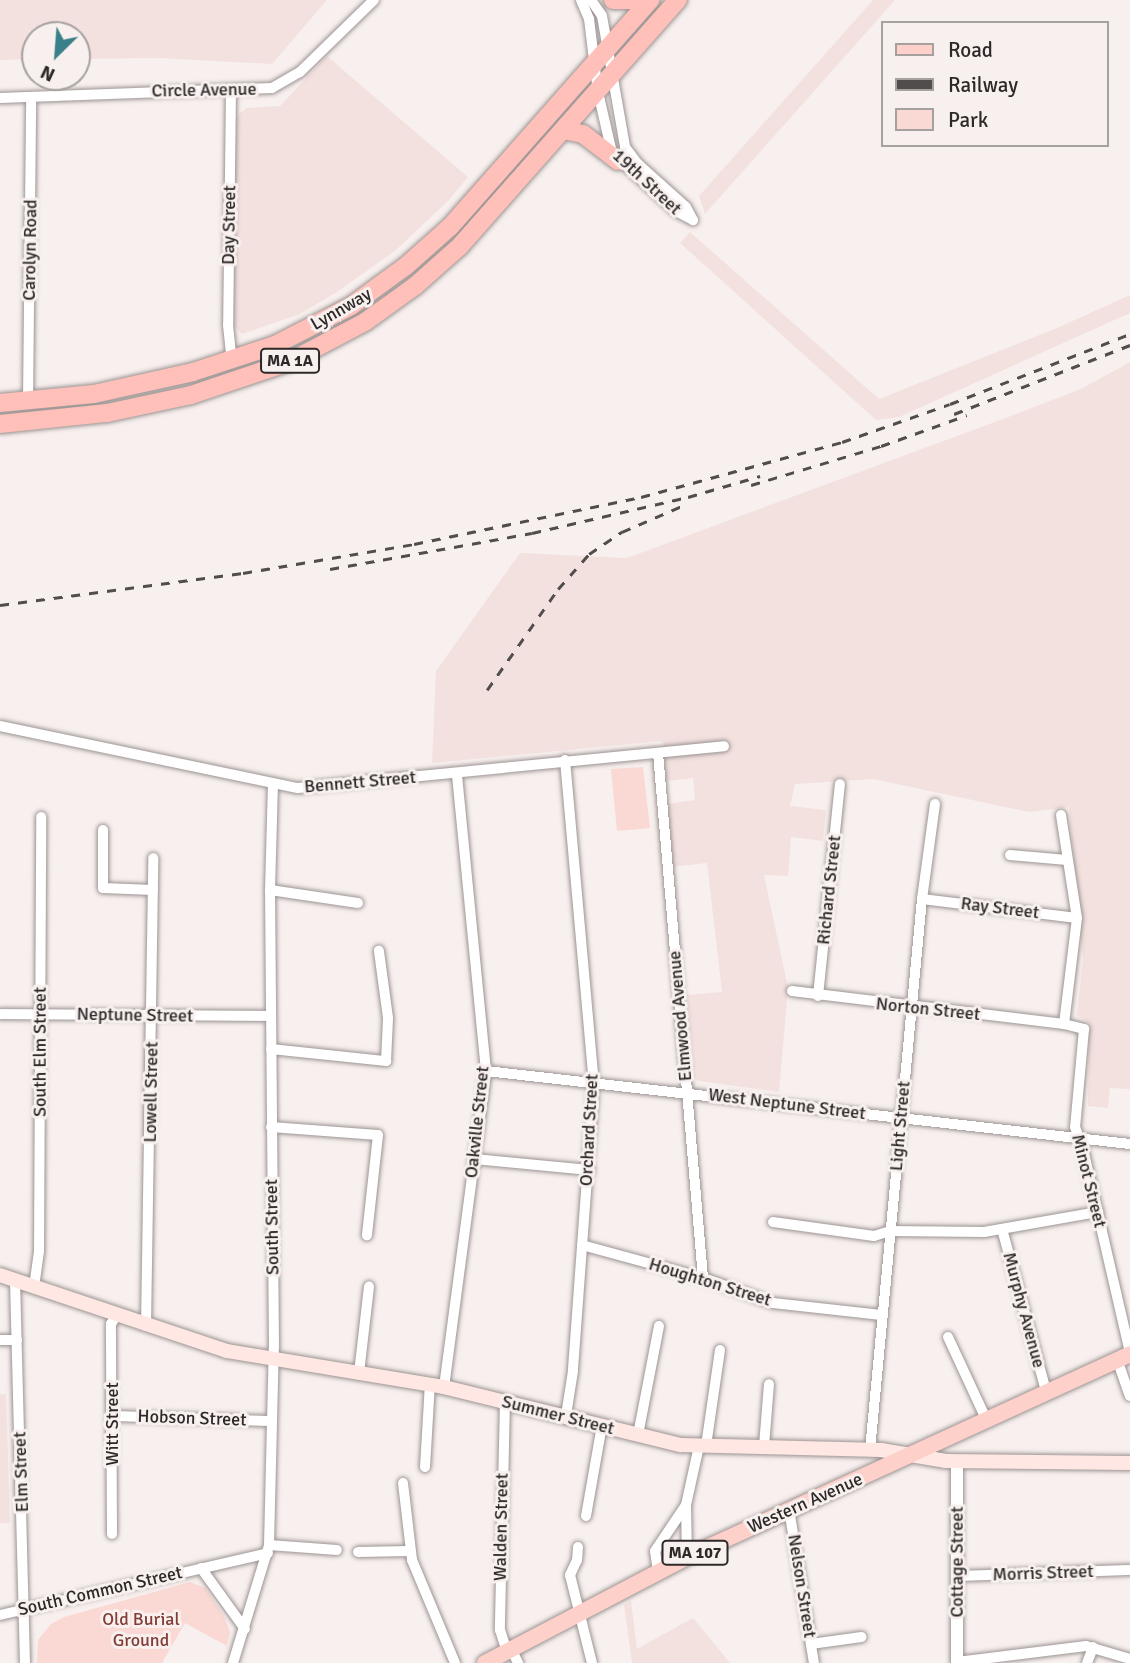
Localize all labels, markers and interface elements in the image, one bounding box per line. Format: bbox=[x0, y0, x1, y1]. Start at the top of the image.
north arrow bbox=[21, 21, 91, 91]
legend bbox=[881, 21, 1109, 147]
text: Road bbox=[948, 37, 993, 63]
text: N bbox=[37, 60, 59, 87]
text: Railway bbox=[948, 72, 1018, 98]
street label: Circle Avenue bbox=[151, 78, 257, 102]
text: Park bbox=[948, 107, 988, 133]
street label: 19th Street bbox=[608, 145, 686, 219]
street label: Day Street bbox=[218, 185, 240, 265]
street label: Carolyn Road bbox=[18, 199, 42, 301]
street label: Lynnway bbox=[307, 283, 375, 335]
road number: MA 1A bbox=[258, 348, 322, 374]
street label: Bennett Street bbox=[303, 766, 417, 798]
street label: Richard Street bbox=[813, 834, 845, 946]
street label: Ray Street bbox=[960, 892, 1040, 924]
street label: Elmwood Avenue bbox=[664, 950, 696, 1082]
street label: South Elm Street bbox=[29, 987, 51, 1117]
street label: Norton Street bbox=[875, 993, 981, 1025]
street label: Neptune Street bbox=[77, 1003, 193, 1027]
street label: Lowell Street bbox=[139, 1041, 163, 1143]
street label: Oakville Street bbox=[460, 1065, 494, 1179]
street label: Orchard Street bbox=[575, 1073, 603, 1187]
street label: Light Street bbox=[885, 1080, 915, 1172]
street label: West Neptune Street bbox=[707, 1084, 867, 1124]
street label: Minot Street bbox=[1067, 1132, 1111, 1230]
street label: South Street bbox=[260, 1179, 284, 1275]
street label: Murphy Avenue bbox=[998, 1250, 1050, 1370]
street label: Houghton Street bbox=[646, 1253, 774, 1311]
street label: Witt Street bbox=[101, 1382, 123, 1466]
street label: Summer Street bbox=[500, 1391, 616, 1439]
street label: Hobson Street bbox=[137, 1405, 247, 1431]
street label: Elm Street bbox=[9, 1431, 33, 1513]
street label: Western Avenue bbox=[744, 1468, 866, 1538]
street label: Walden Street bbox=[489, 1473, 513, 1581]
street label: Cottage Street bbox=[946, 1507, 968, 1617]
street label: Nelson Street bbox=[783, 1533, 821, 1639]
road number: MA 107 bbox=[660, 1540, 730, 1566]
street label: Morris Street bbox=[992, 1560, 1094, 1586]
street label: South Common Street bbox=[16, 1562, 184, 1620]
park label: Old Burial Ground bbox=[102, 1609, 180, 1652]

